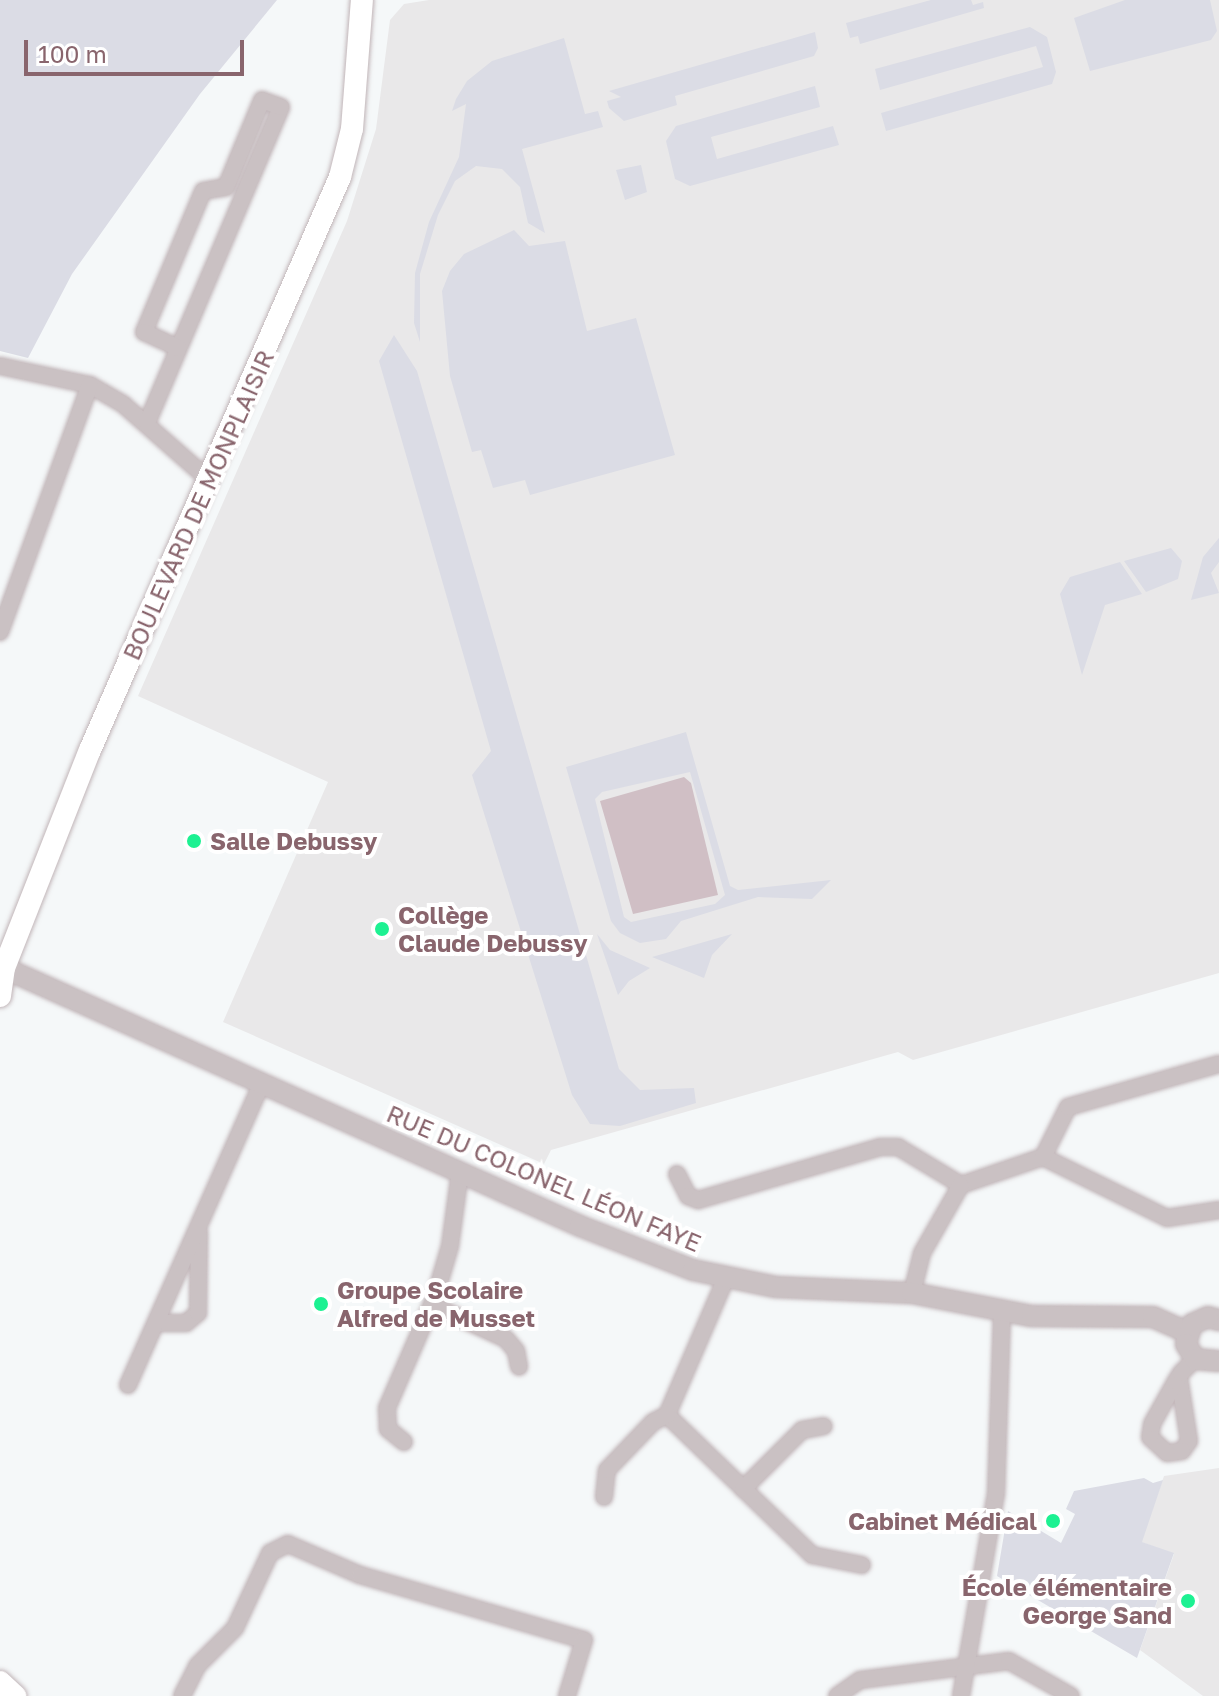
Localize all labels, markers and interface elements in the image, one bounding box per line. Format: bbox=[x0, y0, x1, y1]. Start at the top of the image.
scale bar bbox=[28, 24, 248, 74]
text: 100 m bbox=[38, 39, 107, 68]
street label: BOULEVARD DE MONPLAISIR bbox=[117, 346, 279, 664]
place label: Salle Debussy bbox=[210, 827, 378, 855]
marker: Salle Debussy bbox=[185, 832, 203, 850]
place label: Collège Claude Debussy bbox=[398, 901, 588, 957]
marker: Collège Claude Debussy bbox=[373, 920, 391, 938]
street label: RUE DU COLONEL LÉON FAYE bbox=[383, 1099, 705, 1257]
place label: Groupe Scolaire Alfred de Musset bbox=[337, 1276, 535, 1332]
marker: Groupe Scolaire Alfred de Musset bbox=[312, 1295, 330, 1313]
place label: Cabinet Médical bbox=[848, 1507, 1037, 1535]
marker: Cabinet Médical bbox=[1044, 1512, 1062, 1530]
place label: École élémentaire George Sand bbox=[962, 1573, 1172, 1629]
marker: École élémentaire George Sand bbox=[1179, 1592, 1197, 1610]

